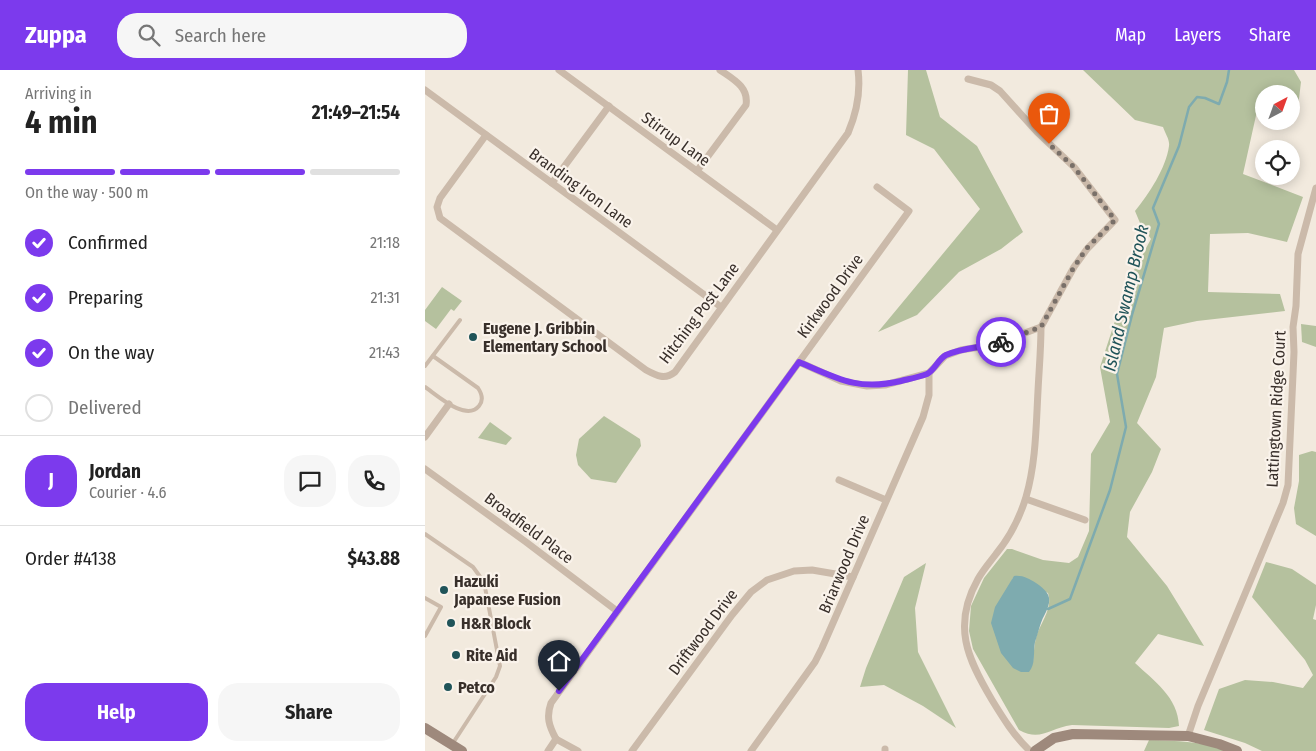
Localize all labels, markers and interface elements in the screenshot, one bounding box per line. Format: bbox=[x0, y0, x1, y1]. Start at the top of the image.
search box bbox=[117, 13, 467, 58]
text: Zuppa bbox=[25, 21, 87, 49]
icon: search bbox=[135, 21, 163, 49]
text: Search here bbox=[175, 24, 266, 47]
text: Map bbox=[1115, 24, 1146, 46]
text: Layers bbox=[1174, 24, 1221, 46]
text: Share bbox=[1249, 24, 1291, 46]
text: Arriving in bbox=[25, 84, 92, 103]
north arrow bbox=[1255, 85, 1300, 130]
map controls bbox=[1255, 85, 1300, 185]
pin bbox=[1028, 93, 1070, 144]
icon: bag bbox=[1035, 100, 1063, 128]
text: 21:49–21:54 bbox=[312, 101, 400, 124]
text: 4 min bbox=[25, 103, 98, 141]
street label: Stirrup Lane bbox=[638, 108, 714, 170]
button: locate bbox=[1255, 140, 1300, 185]
street label: Branding Iron Lane bbox=[525, 144, 637, 232]
text: On the way · 500 m bbox=[25, 183, 149, 202]
water label: Island Swamp Brook bbox=[1098, 222, 1154, 374]
icon: check bbox=[25, 229, 53, 257]
text: Confirmed bbox=[68, 231, 148, 254]
text: 21:18 bbox=[370, 233, 400, 252]
street label: Kirkwood Drive bbox=[793, 250, 867, 342]
street label: Hitching Post Lane bbox=[655, 259, 743, 367]
icon: check bbox=[25, 284, 53, 312]
text: Preparing bbox=[68, 286, 143, 309]
text: 21:31 bbox=[370, 288, 400, 307]
courier bbox=[976, 317, 1026, 367]
place label: Eugene J. Gribbin Elementary School bbox=[483, 319, 608, 356]
icon: bike bbox=[987, 328, 1015, 356]
street label: Lattingtown Ridge Court bbox=[1262, 329, 1290, 488]
marker: Eugene J. Gribbin Elementary School bbox=[467, 331, 479, 343]
icon: check bbox=[25, 339, 53, 367]
text: On the way bbox=[68, 341, 154, 364]
text: 21:43 bbox=[369, 343, 400, 362]
text: Delivered bbox=[68, 396, 142, 419]
button: chat bbox=[284, 455, 336, 507]
button: phone bbox=[348, 455, 400, 507]
text: Jordan bbox=[89, 460, 141, 483]
text: J bbox=[48, 469, 54, 492]
text: Courier · 4.6 bbox=[89, 483, 167, 502]
street label: Broadfield Place bbox=[481, 489, 577, 568]
street label: Briarwood Drive bbox=[815, 512, 873, 616]
text: Order #4138 bbox=[25, 547, 116, 570]
text: $43.88 bbox=[348, 547, 400, 570]
place label: Hazuki Japanese Fusion bbox=[453, 572, 561, 609]
marker: Hazuki Japanese Fusion bbox=[438, 584, 450, 596]
street label: Driftwood Drive bbox=[665, 585, 742, 679]
place label: H&R Block bbox=[461, 614, 532, 633]
marker: H&R Block bbox=[445, 617, 457, 629]
pin bbox=[538, 640, 580, 691]
place label: Rite Aid bbox=[466, 646, 517, 665]
icon: home bbox=[545, 647, 573, 675]
marker: Rite Aid bbox=[450, 649, 462, 661]
place label: Petco bbox=[458, 678, 495, 697]
marker: Petco bbox=[442, 681, 454, 693]
button: Help bbox=[25, 683, 208, 741]
button: Share bbox=[218, 683, 400, 741]

